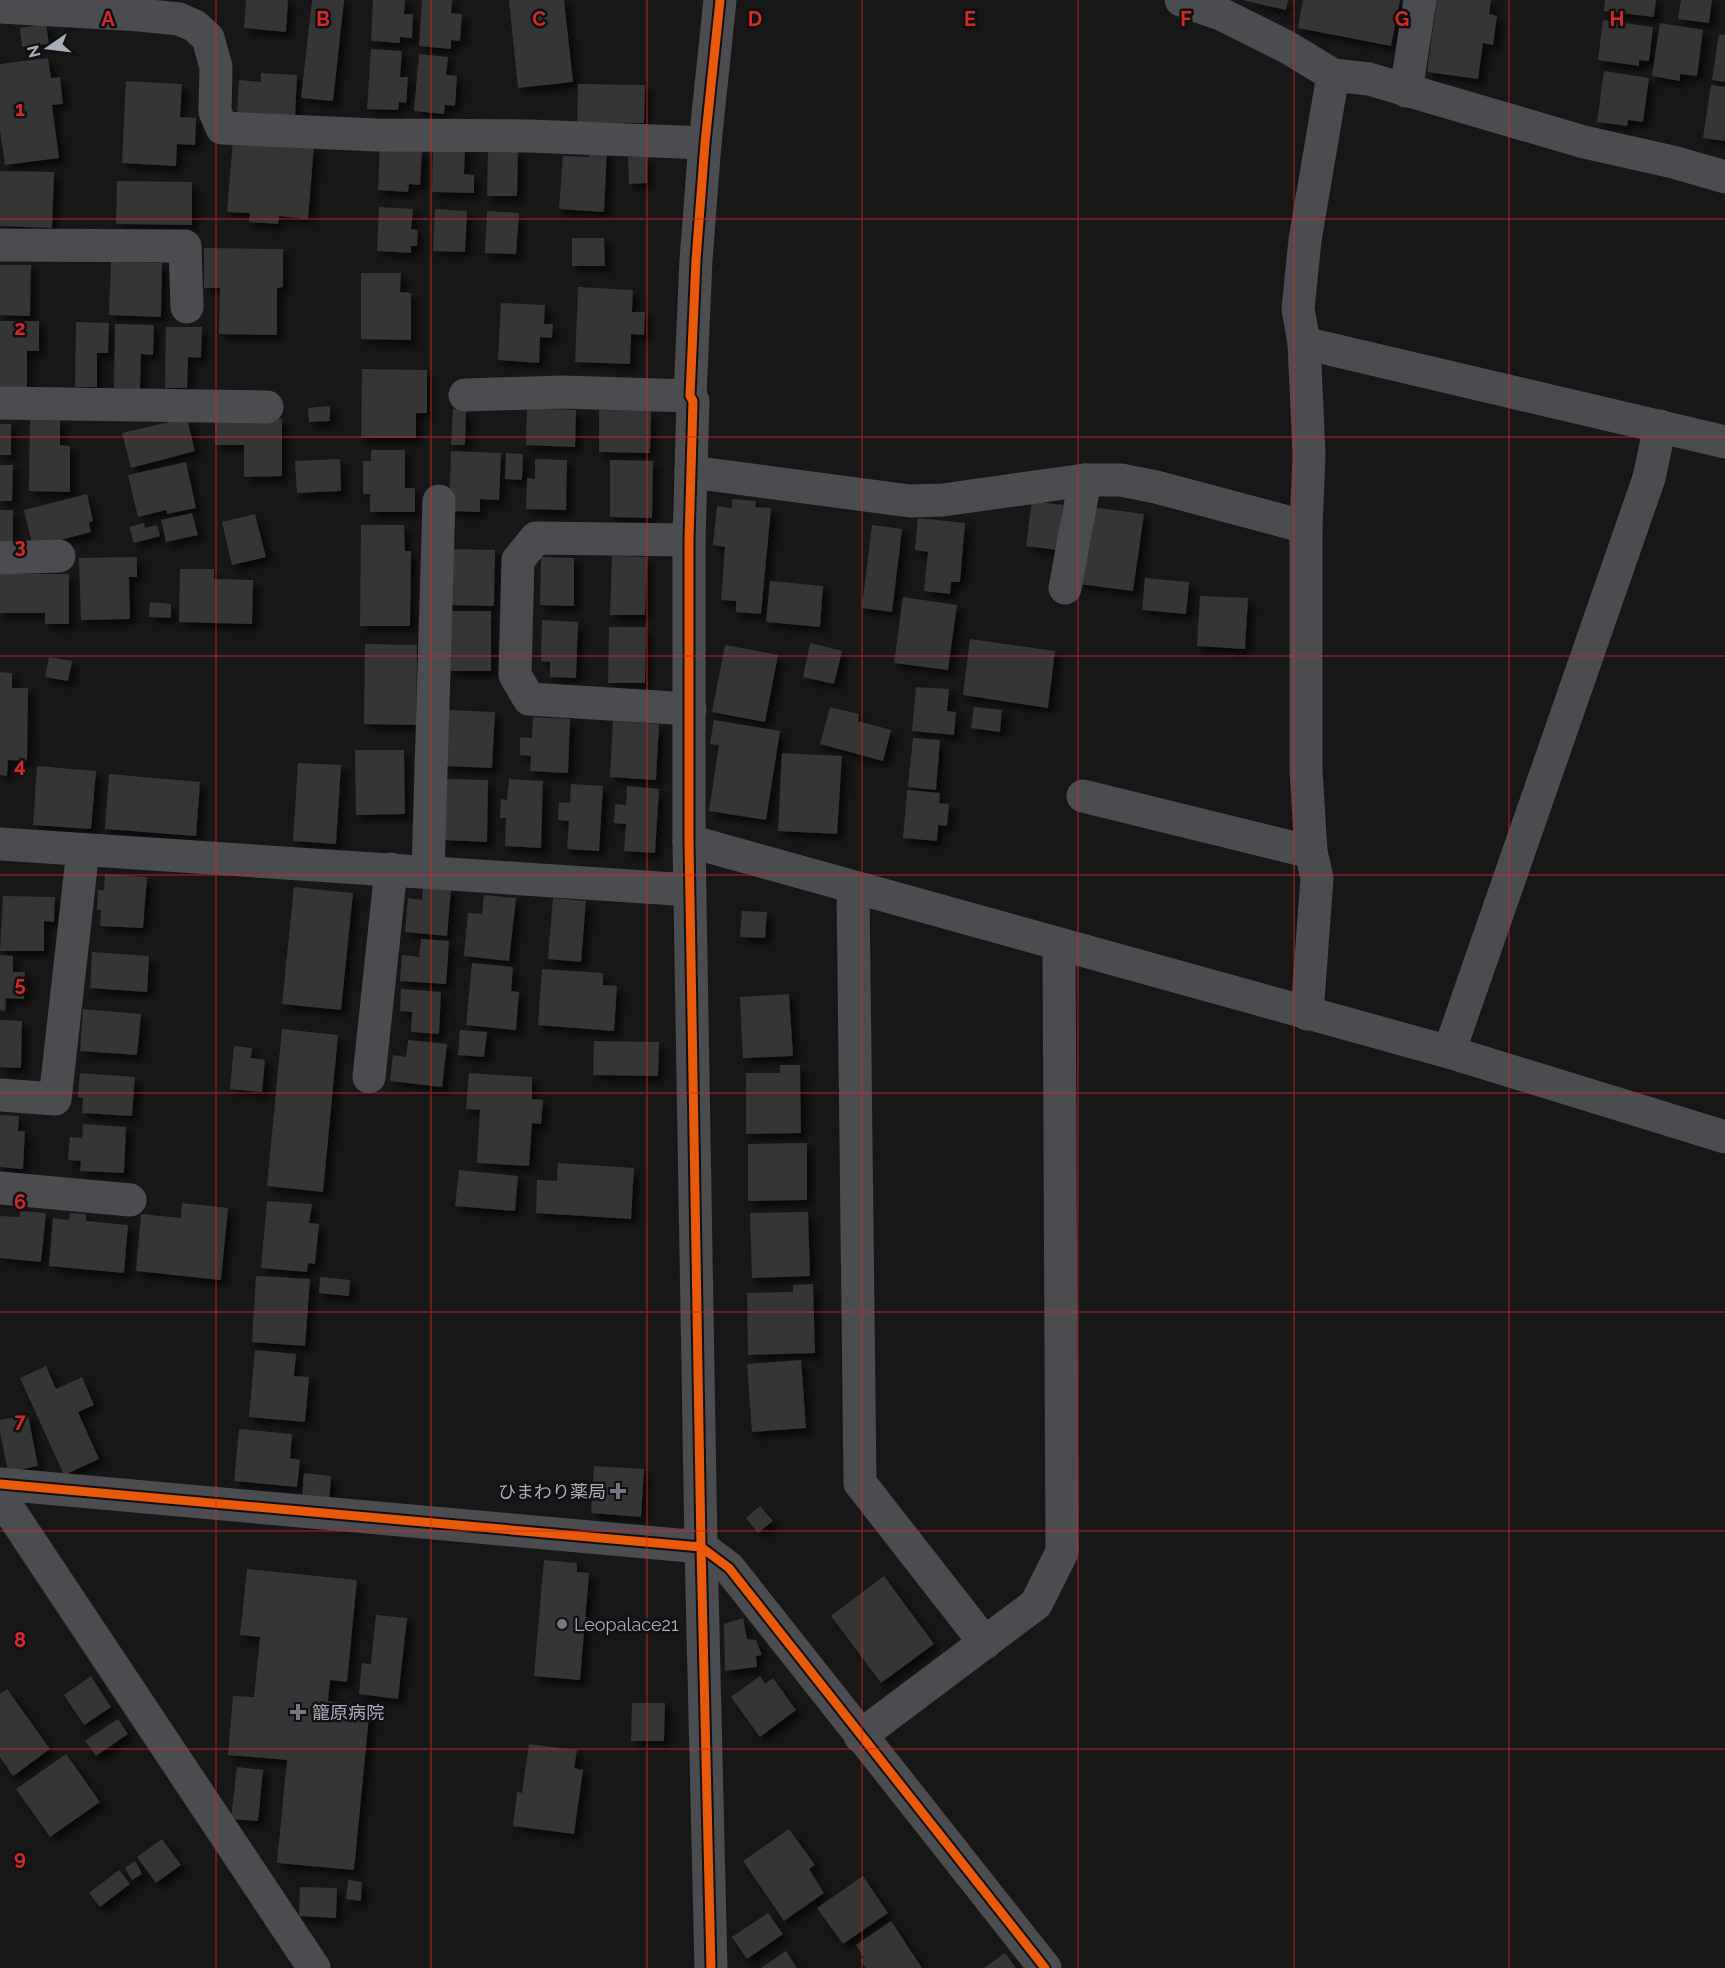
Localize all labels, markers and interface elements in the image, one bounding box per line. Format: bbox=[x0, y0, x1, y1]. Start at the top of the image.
text: A bbox=[101, 7, 115, 31]
text: B bbox=[316, 7, 330, 31]
text: C bbox=[532, 7, 546, 31]
text: D bbox=[748, 7, 762, 31]
text: E bbox=[964, 7, 976, 31]
text: F bbox=[1180, 7, 1192, 31]
text: G bbox=[1395, 7, 1409, 31]
text: H bbox=[1610, 7, 1624, 31]
north arrow bbox=[18, 18, 78, 78]
text: N bbox=[23, 43, 45, 60]
text: 1 bbox=[15, 97, 25, 121]
text: 2 bbox=[14, 316, 26, 340]
text: 3 bbox=[14, 534, 26, 558]
text: 4 bbox=[14, 753, 26, 777]
text: 5 bbox=[14, 972, 26, 996]
text: 6 bbox=[14, 1190, 26, 1214]
text: 7 bbox=[14, 1409, 26, 1433]
place label: ひまわり薬局 bbox=[498, 1481, 606, 1502]
marker: ひまわり薬局 bbox=[611, 1484, 625, 1498]
place label: Leopalace21 bbox=[574, 1614, 679, 1635]
marker: Leopalace21 bbox=[555, 1617, 569, 1631]
text: 8 bbox=[14, 1628, 26, 1652]
place label: 籠原病院 bbox=[312, 1702, 384, 1723]
marker: 籠原病院 bbox=[289, 1703, 307, 1721]
text: 9 bbox=[14, 1846, 26, 1870]

